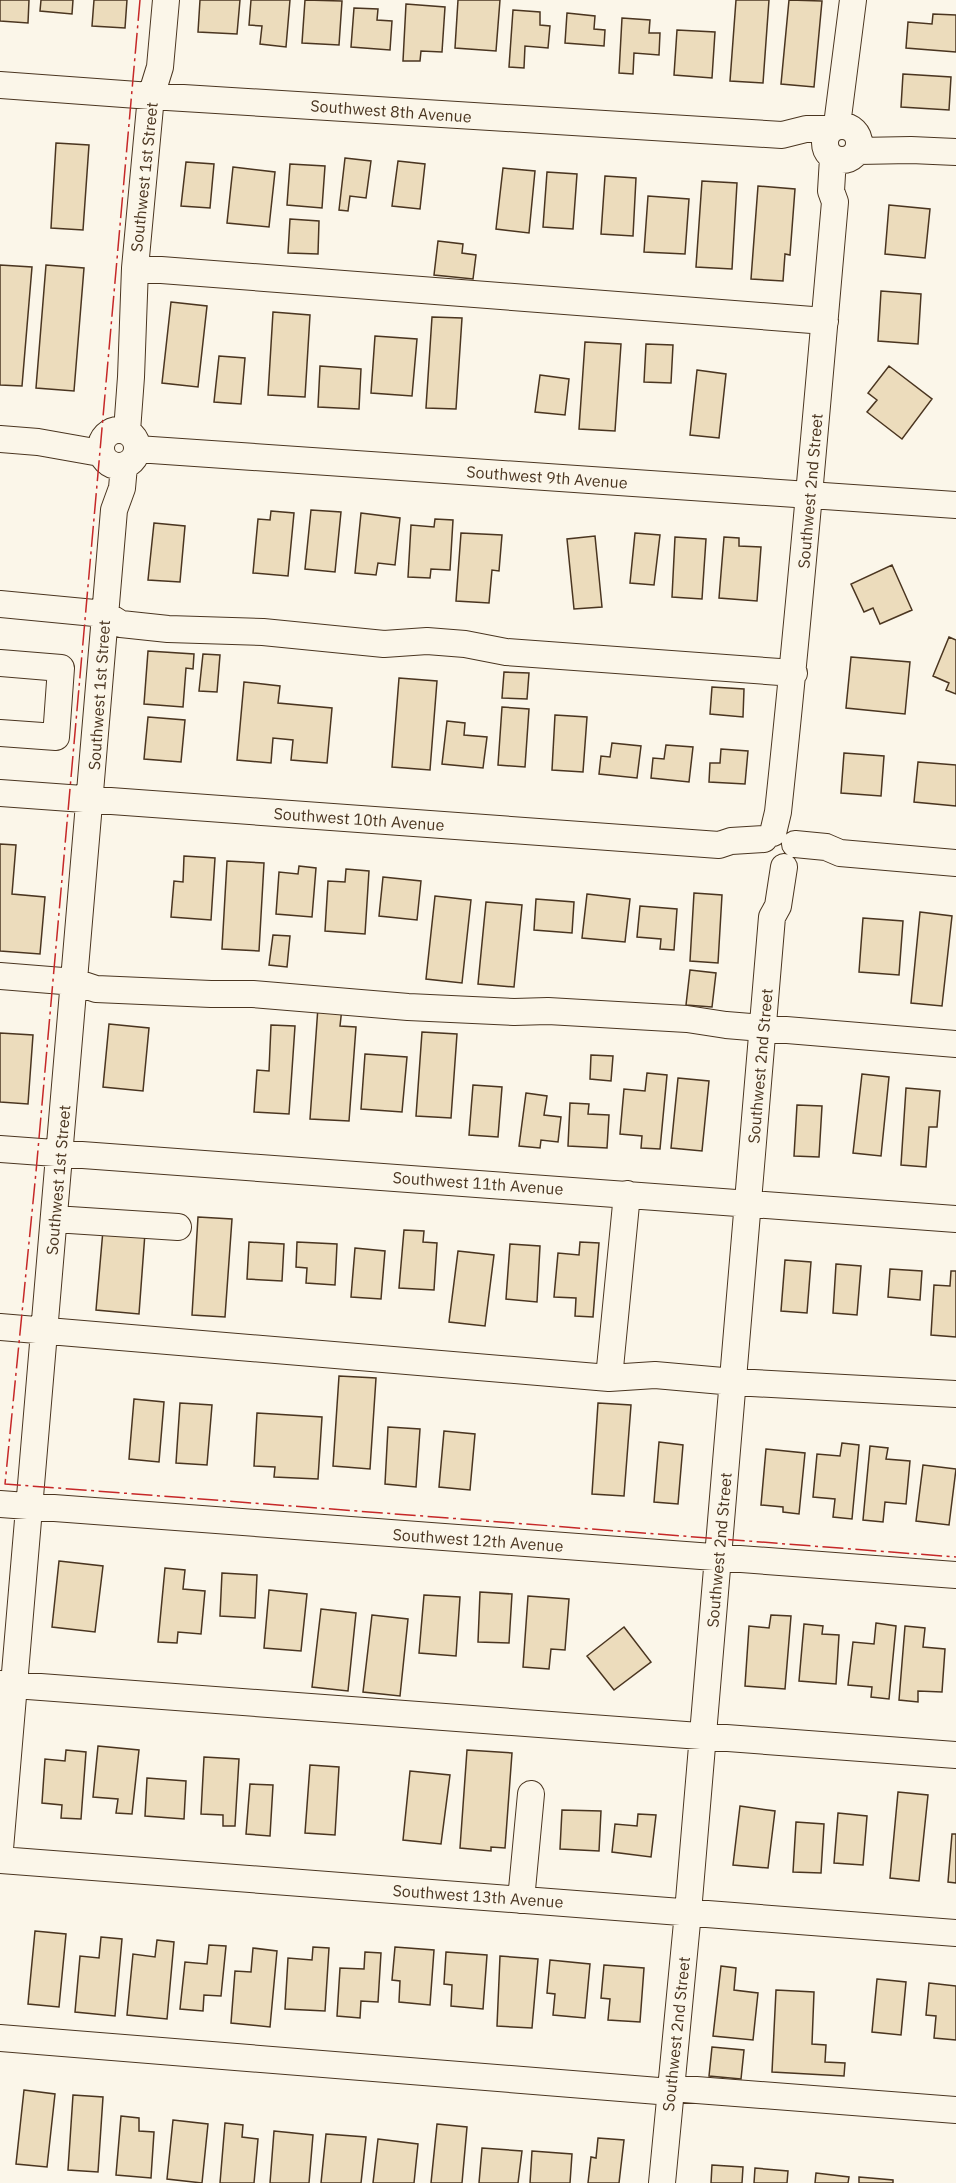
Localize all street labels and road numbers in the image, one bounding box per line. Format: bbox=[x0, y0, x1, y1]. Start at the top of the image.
street label: Southwest 8th Avenue bbox=[310, 95, 472, 127]
street label: Southwest 1st Street bbox=[126, 101, 162, 253]
street label: Southwest 2nd Street bbox=[793, 413, 827, 569]
street label: Southwest 9th Avenue bbox=[466, 461, 628, 493]
street label: Southwest 1st Street bbox=[84, 619, 114, 771]
street label: Southwest 10th Avenue bbox=[273, 803, 445, 835]
street label: Southwest 2nd Street bbox=[743, 988, 777, 1144]
street label: Southwest 1st Street bbox=[41, 1104, 75, 1256]
street label: Southwest 11th Avenue bbox=[392, 1167, 564, 1199]
street label: Southwest 2nd Street bbox=[702, 1472, 736, 1628]
street label: Southwest 12th Avenue bbox=[392, 1524, 564, 1556]
street label: Southwest 13th Avenue bbox=[392, 1880, 564, 1912]
street label: Southwest 2nd Street bbox=[658, 1956, 694, 2112]

